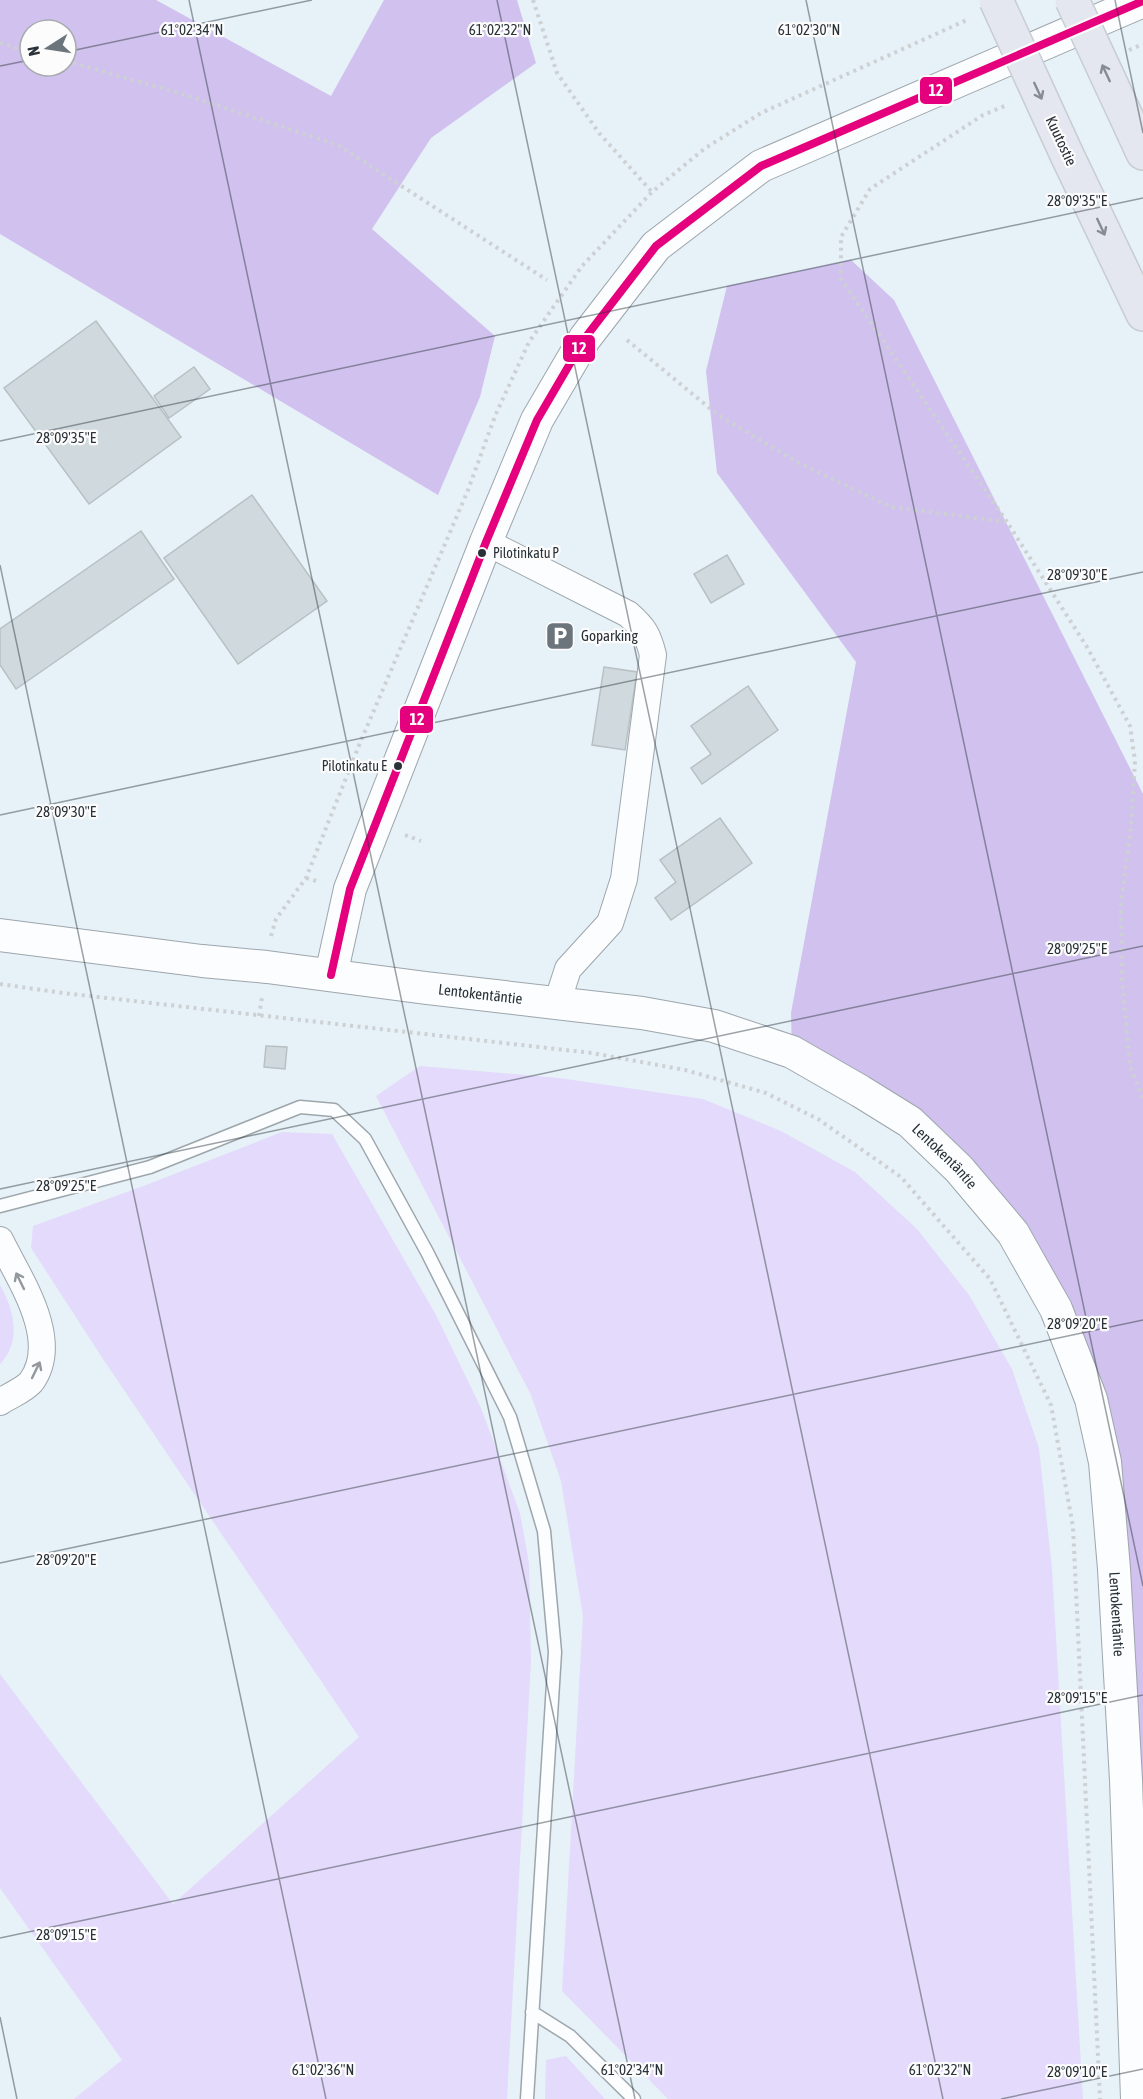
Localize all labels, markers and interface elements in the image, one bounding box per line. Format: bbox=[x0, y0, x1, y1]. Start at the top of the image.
north arrow bbox=[18, 18, 78, 78]
text: 61°02'34"N bbox=[161, 21, 223, 38]
text: 61°02'32"N bbox=[469, 21, 531, 38]
text: 61°02'30"N bbox=[778, 21, 840, 38]
text: N bbox=[24, 45, 43, 58]
one-way arrow bbox=[1100, 65, 1112, 83]
line badge: 12 bbox=[919, 76, 953, 105]
text: 12 bbox=[928, 81, 944, 99]
one-way arrow bbox=[1032, 82, 1044, 100]
street label: Kuutostie bbox=[1043, 113, 1080, 168]
text: 28°09'35"E bbox=[1047, 192, 1108, 209]
one-way arrow bbox=[1096, 217, 1108, 235]
line badge: 12 bbox=[562, 334, 596, 363]
text: 12 bbox=[571, 339, 587, 357]
text: 28°09'35"E bbox=[36, 429, 97, 446]
place label: Pilotinkatu P bbox=[493, 545, 559, 561]
marker: Pilotinkatu P bbox=[476, 547, 488, 559]
text: 28°09'30"E bbox=[1047, 566, 1108, 583]
parking icon: Goparking bbox=[544, 620, 576, 652]
place label: Goparking bbox=[581, 627, 638, 644]
line badge: 12 bbox=[399, 705, 434, 734]
text: 12 bbox=[409, 710, 425, 728]
place label: Pilotinkatu E bbox=[322, 758, 387, 774]
marker: Pilotinkatu E bbox=[392, 760, 404, 772]
text: 28°09'30"E bbox=[36, 803, 97, 820]
text: 28°09'25"E bbox=[1047, 940, 1108, 957]
street label: Lentokentäntie bbox=[437, 980, 524, 1007]
street label: Lentokentäntie bbox=[909, 1120, 981, 1192]
text: 28°09'25"E bbox=[36, 1177, 97, 1194]
one-way arrow bbox=[13, 1273, 25, 1291]
text: 28°09'20"E bbox=[1047, 1315, 1108, 1332]
one-way arrow bbox=[31, 1362, 43, 1380]
text: 28°09'20"E bbox=[36, 1551, 97, 1568]
street label: Lentokentäntie bbox=[1106, 1571, 1128, 1657]
text: 28°09'15"E bbox=[1047, 1689, 1108, 1706]
text: 28°09'15"E bbox=[36, 1926, 97, 1943]
text: 61°02'36"N bbox=[292, 2061, 354, 2078]
text: 61°02'34"N bbox=[601, 2061, 663, 2078]
text: 61°02'32"N bbox=[909, 2061, 971, 2078]
text: 28°09'10"E bbox=[1047, 2063, 1108, 2080]

